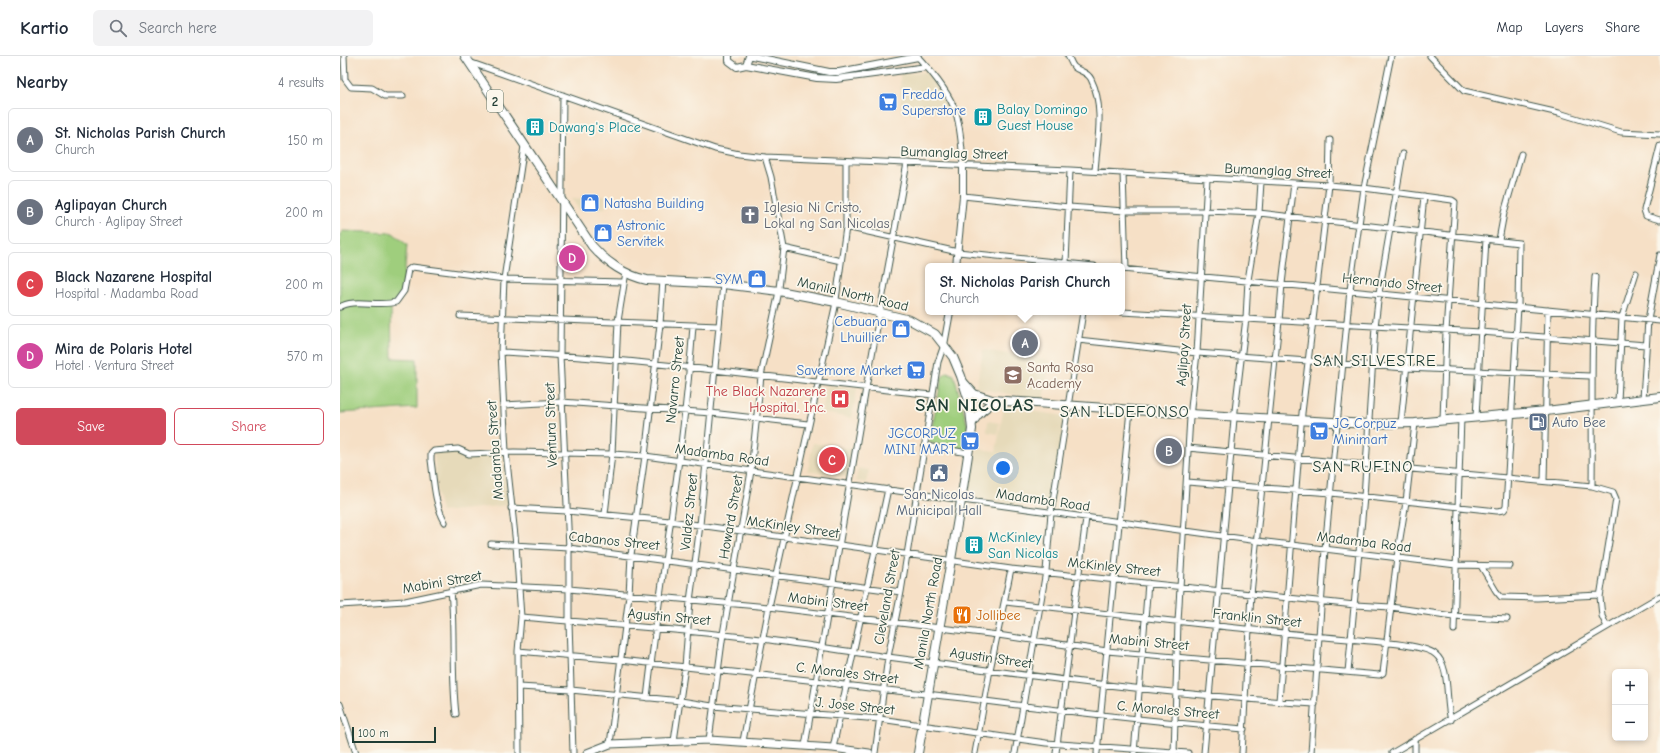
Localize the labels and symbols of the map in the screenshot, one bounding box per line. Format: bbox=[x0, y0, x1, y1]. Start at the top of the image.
place label: Freddo Superstore bbox=[902, 86, 966, 119]
road number: 2 bbox=[487, 90, 503, 112]
supermarket icon: Freddo Superstore bbox=[877, 91, 899, 113]
place label: Balay Domingo Guest House bbox=[997, 101, 1088, 134]
building icon: Balay Domingo Guest House bbox=[972, 106, 994, 128]
building icon: Dawang's Place bbox=[524, 116, 546, 138]
place label: Dawang's Place bbox=[549, 119, 641, 136]
street label: Bumanglag Street bbox=[900, 143, 1009, 163]
street label: Bumanglag Street bbox=[1224, 160, 1333, 182]
shop icon: Natasha Building bbox=[579, 192, 601, 214]
place label: Natasha Building bbox=[604, 195, 704, 212]
place label: Iglesia Ni Cristo, Lokal ng San Nicolas bbox=[764, 199, 890, 232]
church icon: Iglesia Ni Cristo, Lokal ng San Nicolas bbox=[739, 204, 761, 226]
place label: Astronic Servitek bbox=[617, 217, 666, 250]
shop icon: Astronic Servitek bbox=[592, 222, 614, 244]
pin: D bbox=[559, 243, 585, 273]
shop icon: SYM bbox=[746, 268, 768, 290]
street label: Hernando Street bbox=[1341, 269, 1444, 297]
place label: SYM bbox=[715, 271, 743, 288]
street label: Manila North Road bbox=[796, 273, 910, 315]
street label: Aglipay Street bbox=[1173, 302, 1195, 387]
place label: Cebuana Lhuillier bbox=[835, 313, 887, 346]
shop icon: Cebuana Lhuillier bbox=[890, 318, 912, 340]
pin: A bbox=[1012, 328, 1038, 358]
street label: Navarro Street bbox=[662, 335, 688, 424]
district label: SAN SILVESTRE bbox=[1313, 352, 1437, 370]
supermarket icon: Savemore Market bbox=[905, 359, 927, 381]
place label: Santa Rosa Academy bbox=[1027, 359, 1094, 392]
place label: Savemore Market bbox=[796, 362, 903, 379]
school or university icon: Santa Rosa Academy bbox=[1002, 364, 1024, 386]
street label: Ventura Street bbox=[541, 381, 561, 468]
place label: The Black Nazarene Hospital, Inc. bbox=[706, 383, 826, 416]
hospital icon: The Black Nazarene Hospital, Inc. bbox=[829, 388, 851, 410]
district label: SAN NICOLAS bbox=[916, 395, 1034, 416]
street label: Madamba Street bbox=[483, 399, 507, 500]
district label: SAN ILDEFONSO bbox=[1060, 403, 1190, 421]
fuel station icon: Auto Bee bbox=[1527, 411, 1549, 433]
place label: Auto Bee bbox=[1552, 414, 1606, 431]
place label: JG Corpuz Minimart bbox=[1333, 415, 1396, 448]
supermarket icon: JG Corpuz Minimart bbox=[1308, 420, 1330, 442]
place label: JGCORPUZ MINI MART bbox=[884, 425, 957, 458]
supermarket icon: JGCORPUZ MINI MART bbox=[959, 430, 981, 452]
pin: B bbox=[1156, 436, 1182, 466]
street label: Madamba Road bbox=[674, 440, 770, 470]
pin: C bbox=[819, 445, 845, 475]
your location bbox=[993, 458, 1013, 478]
district label: SAN RUFINO bbox=[1313, 458, 1413, 476]
public building icon: San Nicolas Municipal Hall bbox=[928, 462, 950, 484]
street label: Valdez Street bbox=[677, 472, 702, 551]
street label: Howard Street bbox=[715, 473, 747, 560]
street label: Madamba Road bbox=[995, 485, 1091, 515]
place label: San Nicolas Municipal Hall bbox=[896, 486, 982, 519]
street label: McKinley Street bbox=[746, 512, 841, 542]
street label: Cabanos Street bbox=[568, 528, 661, 554]
street label: Madamba Road bbox=[1316, 528, 1412, 556]
place label: McKinley San Nicolas bbox=[988, 529, 1058, 562]
building icon: McKinley San Nicolas bbox=[963, 534, 985, 556]
street label: Cleveland Street bbox=[870, 547, 904, 646]
street label: McKinley Street bbox=[1067, 554, 1162, 580]
street label: Manila North Road bbox=[910, 556, 946, 670]
street label: Mabini Street bbox=[401, 566, 484, 597]
street label: Mabini Street bbox=[787, 589, 870, 615]
restaurant icon: Jollibee bbox=[951, 604, 973, 626]
street label: Agustin Street bbox=[627, 605, 712, 629]
street label: Franklin Street bbox=[1212, 605, 1303, 631]
place label: Jollibee bbox=[976, 607, 1021, 624]
street label: Mabini Street bbox=[1108, 630, 1191, 654]
street label: Agustin Street bbox=[949, 644, 1034, 672]
street label: C. Morales Street bbox=[795, 658, 900, 688]
street label: J. Jose Street bbox=[815, 693, 896, 719]
street label: C. Morales Street bbox=[1116, 697, 1221, 723]
scale bar bbox=[352, 725, 436, 744]

